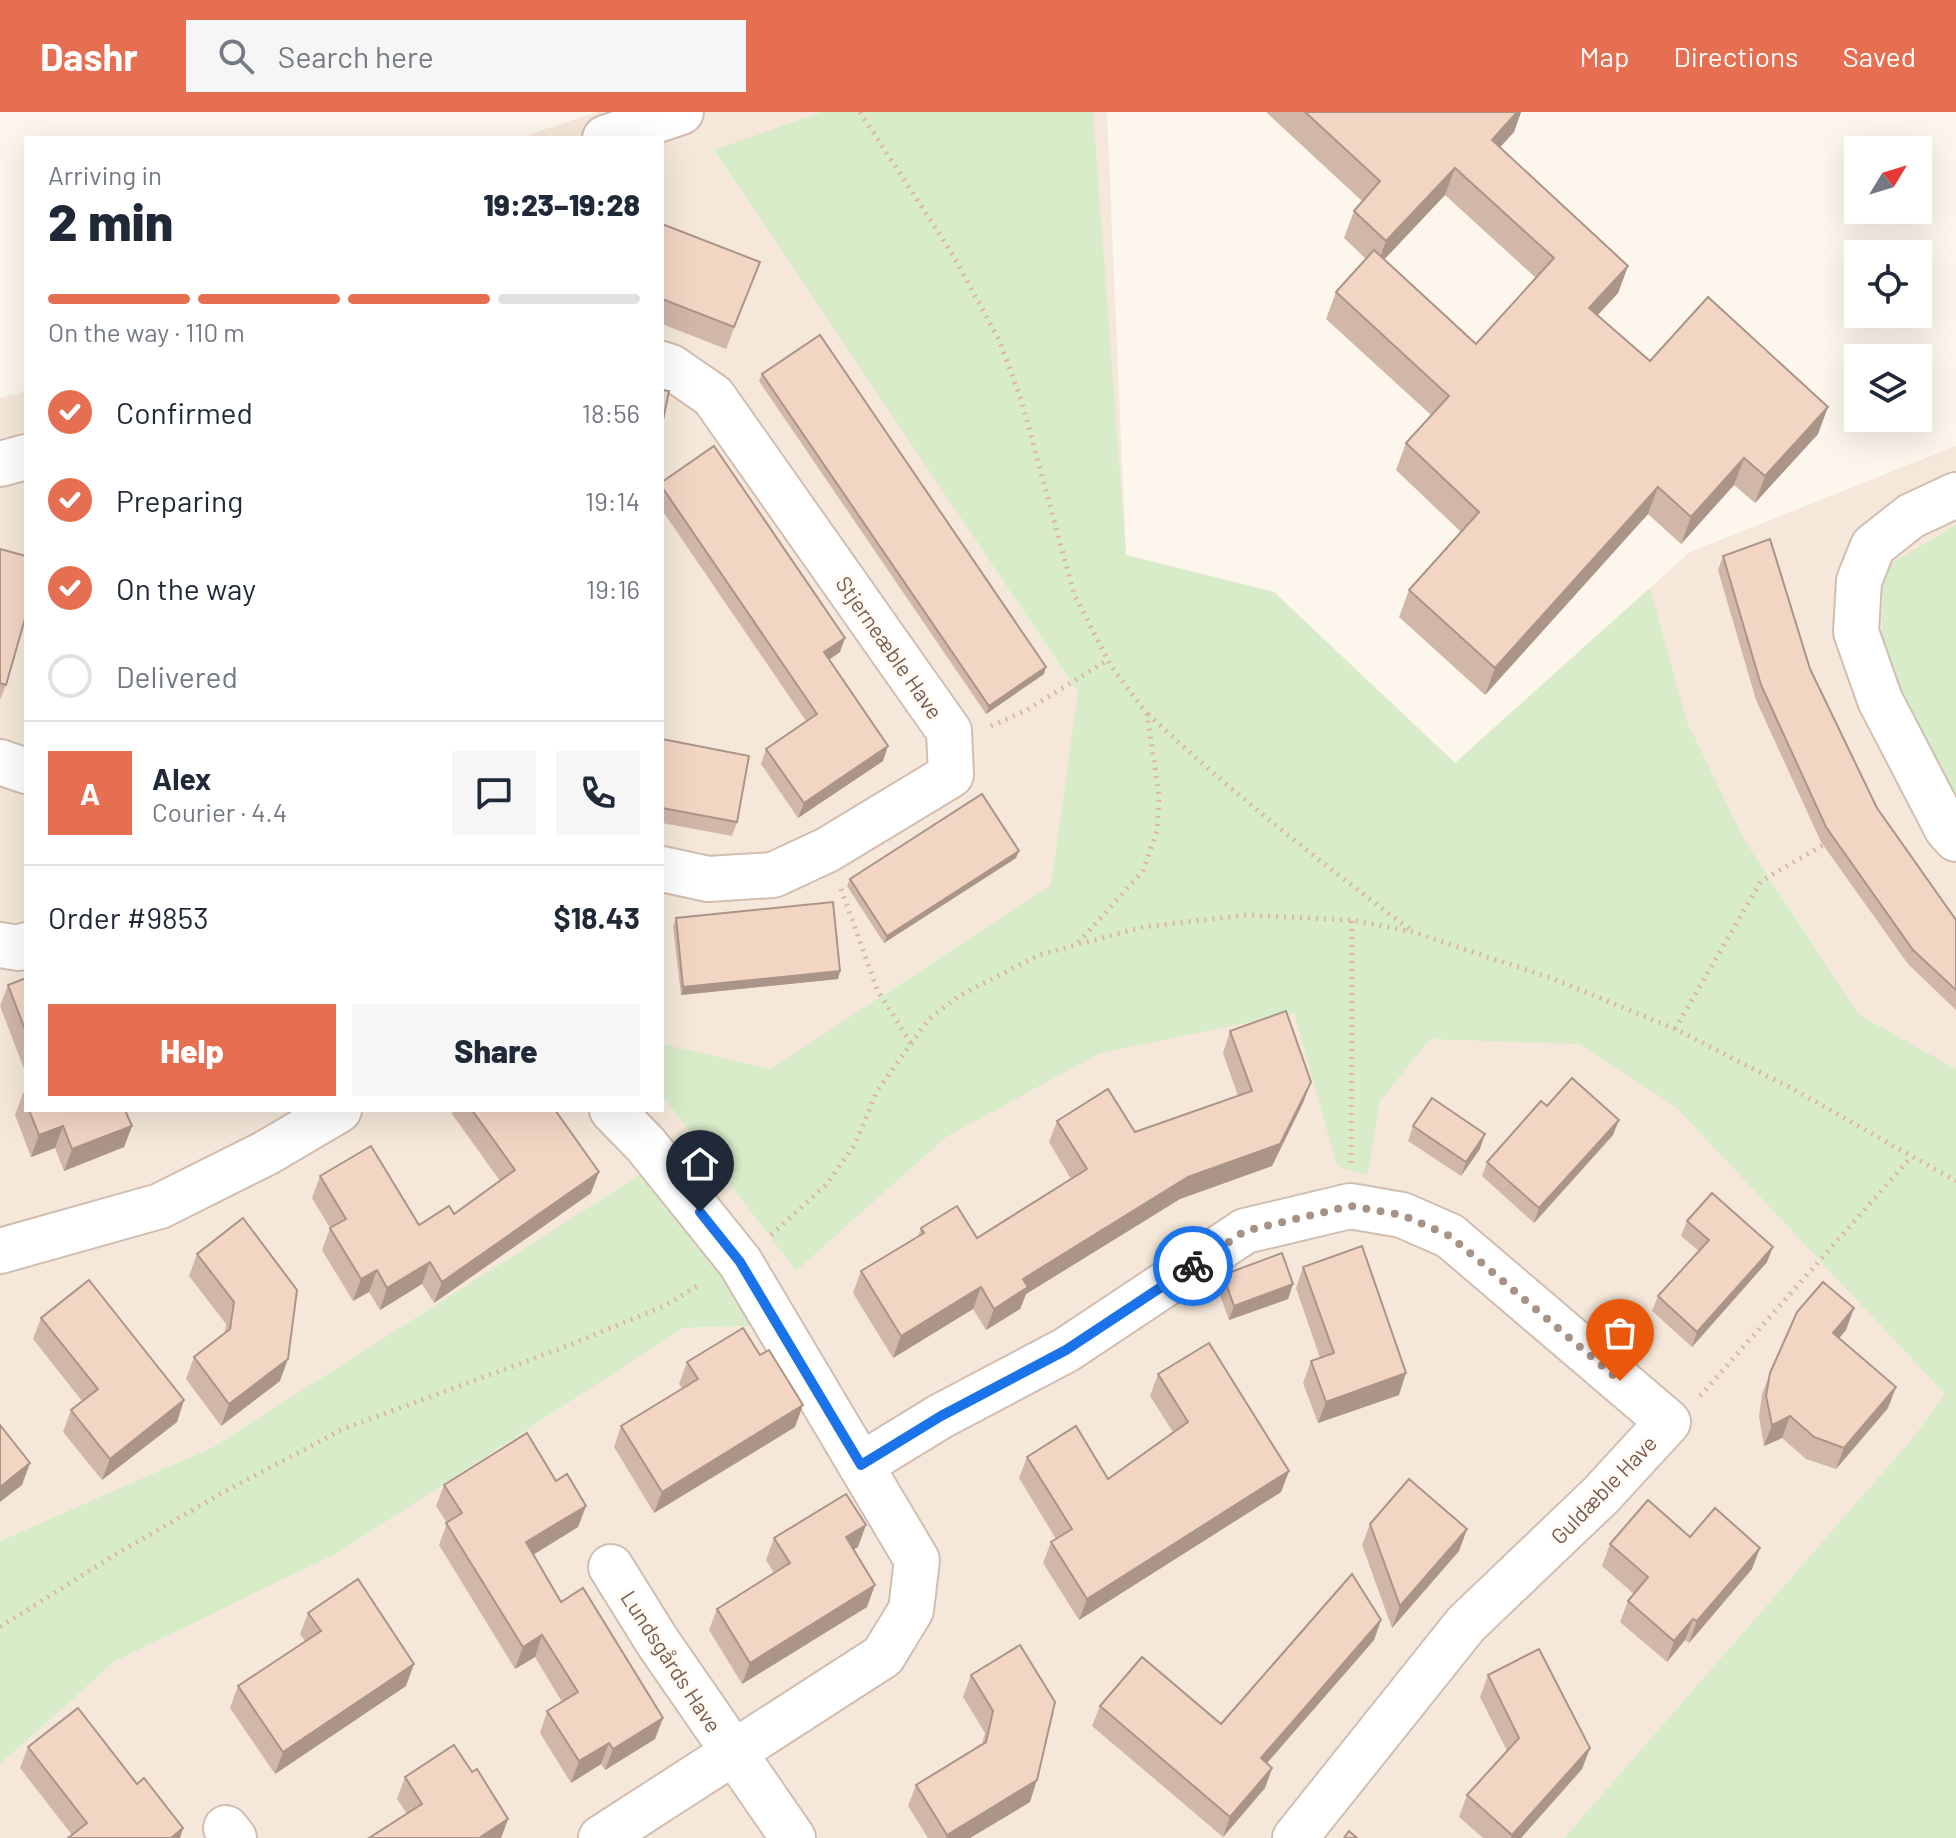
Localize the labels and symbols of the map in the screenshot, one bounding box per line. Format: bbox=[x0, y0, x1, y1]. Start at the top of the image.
north arrow bbox=[1844, 136, 1932, 224]
street label: Stjerneæble Have bbox=[831, 571, 949, 723]
pin bbox=[666, 1130, 734, 1212]
courier bbox=[1153, 1226, 1233, 1306]
pin bbox=[1586, 1299, 1654, 1381]
street label: Guldæble Have bbox=[1545, 1429, 1661, 1549]
street label: Lundsgårds Have bbox=[616, 1585, 728, 1737]

